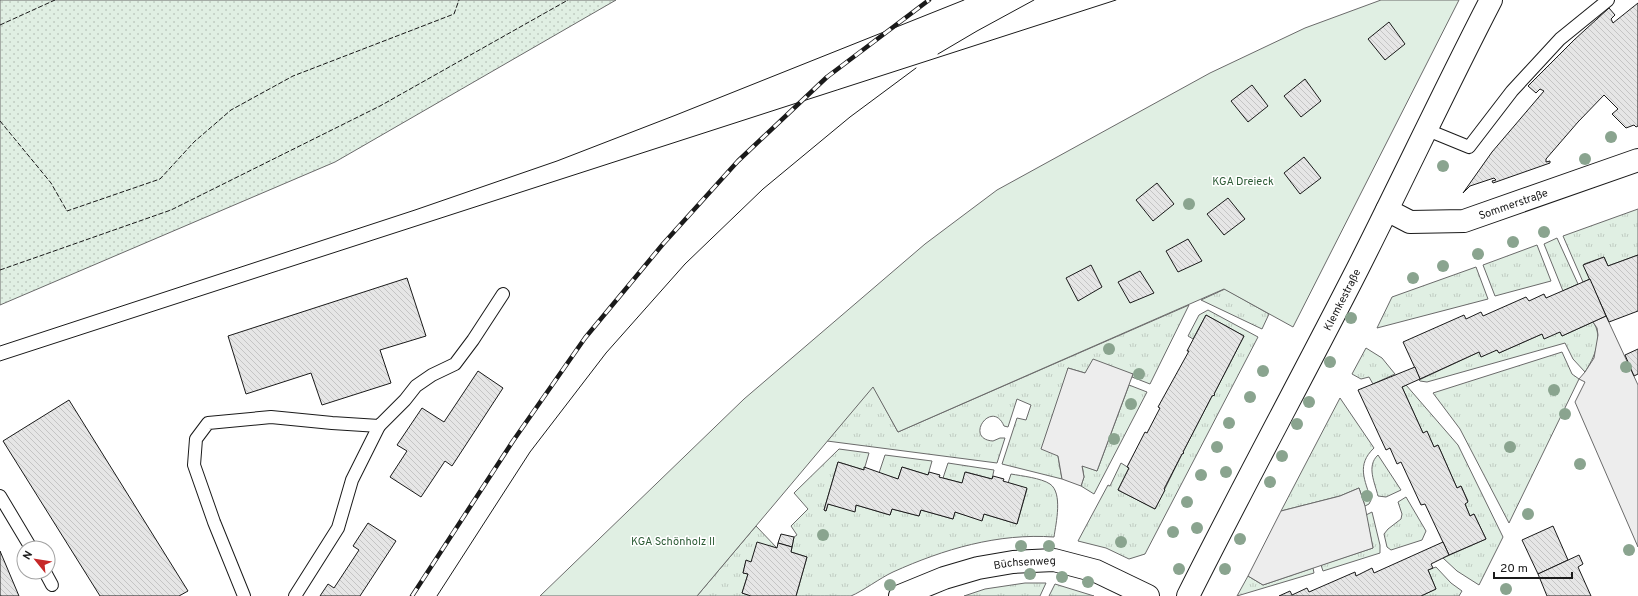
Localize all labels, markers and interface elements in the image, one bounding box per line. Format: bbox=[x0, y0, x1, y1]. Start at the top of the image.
park label: KGA Dreieck bbox=[1212, 175, 1274, 189]
street label: Sommerstraße bbox=[1477, 186, 1550, 223]
street label: Klemkestraße bbox=[1321, 267, 1364, 333]
park label: KGA Schönholz II bbox=[631, 535, 715, 549]
north arrow bbox=[16, 540, 56, 580]
text: N bbox=[20, 549, 36, 562]
street label: Büchsenweg bbox=[993, 554, 1056, 573]
scale bar bbox=[1494, 554, 1572, 580]
text: 20 m bbox=[1500, 561, 1528, 577]

